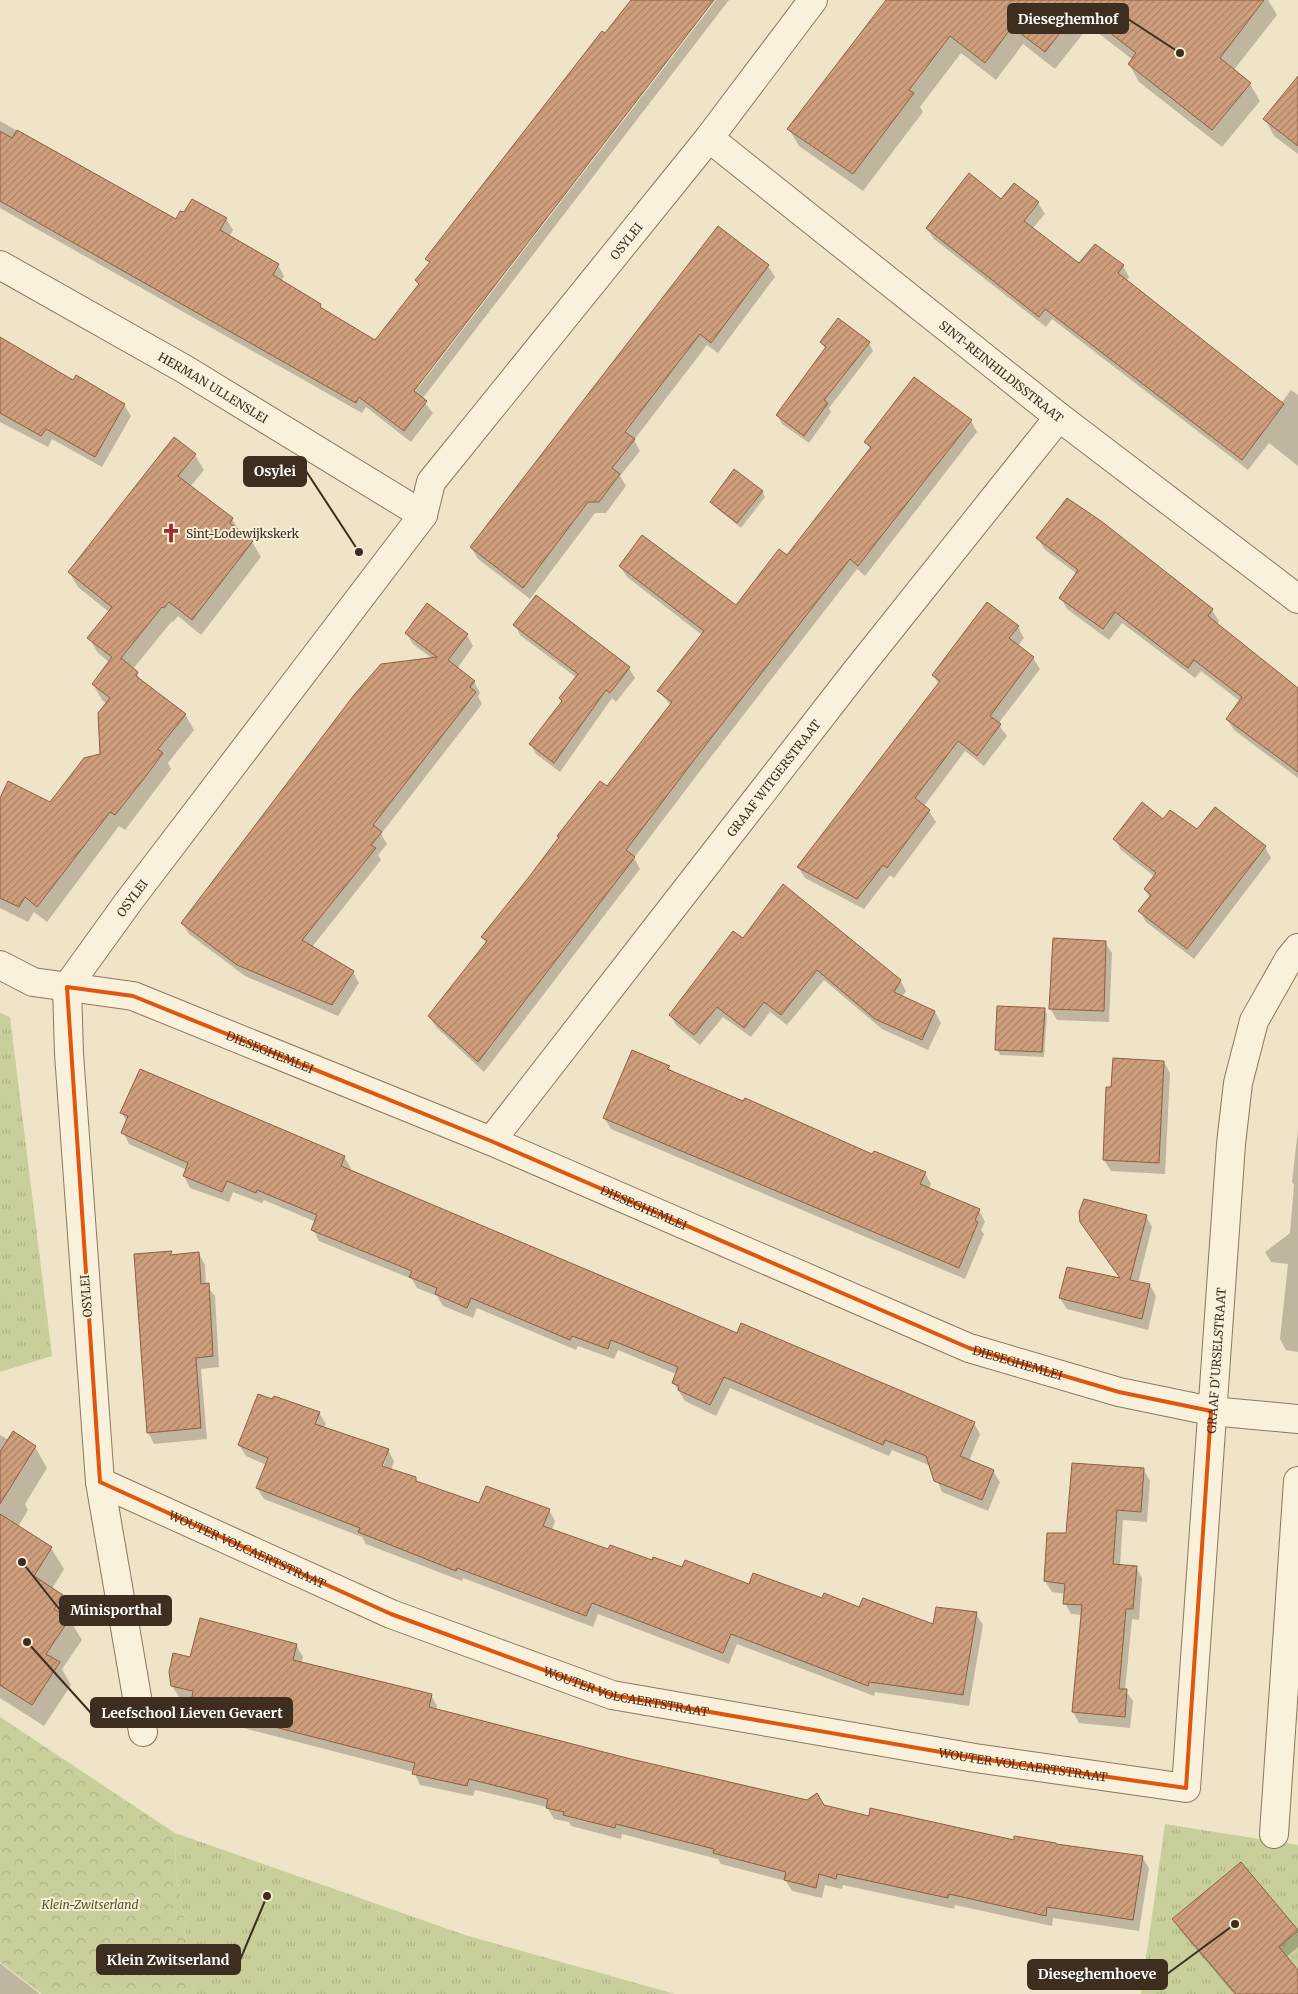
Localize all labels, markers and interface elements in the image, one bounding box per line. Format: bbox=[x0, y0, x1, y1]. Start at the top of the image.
callout: Dieseghemhof bbox=[1008, 4, 1128, 33]
text: Dieseghemhof bbox=[1018, 10, 1119, 28]
street label: OSYLEI bbox=[607, 220, 645, 262]
street label: SINT-REINHILDISSTRAAT bbox=[936, 317, 1067, 426]
street label: HERMAN ULLENSLEI bbox=[156, 349, 271, 426]
callout: Osylei bbox=[244, 457, 306, 486]
text: Osylei bbox=[254, 462, 296, 480]
church icon: Sint-Lodewijkskerk bbox=[160, 522, 182, 544]
place label: Sint-Lodewijkskerk bbox=[186, 526, 300, 541]
street label: GRAAF WITGERSTRAAT bbox=[723, 716, 824, 839]
street label: OSYLEI bbox=[113, 876, 150, 919]
street label: DIESEGHEMLEI bbox=[224, 1027, 316, 1076]
street label: DIESEGHEMLEI bbox=[598, 1182, 690, 1233]
street label: OSYLEI bbox=[77, 1274, 95, 1318]
street label: GRAAF D'URSELSTRAAT bbox=[1203, 1286, 1228, 1434]
street label: DIESEGHEMLEI bbox=[971, 1342, 1064, 1383]
street label: WOUTER VOLCAERTSTRAAT bbox=[166, 1506, 329, 1591]
callout: Minisporthal bbox=[60, 1596, 171, 1625]
text: Minisporthal bbox=[70, 1601, 162, 1619]
street label: WOUTER VOLCAERTSTRAAT bbox=[541, 1663, 711, 1719]
callout: Leefschool Lieven Gevaert bbox=[91, 1698, 292, 1727]
text: Leefschool Lieven Gevaert bbox=[101, 1704, 283, 1722]
street label: WOUTER VOLCAERTSTRAAT bbox=[937, 1744, 1109, 1784]
park label: Klein-Zwitserland bbox=[41, 1897, 138, 1912]
callout: Klein Zwitserland bbox=[97, 1945, 240, 1974]
text: Klein Zwitserland bbox=[107, 1951, 230, 1969]
callout: Dieseghemhoeve bbox=[1028, 1960, 1167, 1989]
text: Dieseghemhoeve bbox=[1038, 1965, 1157, 1983]

